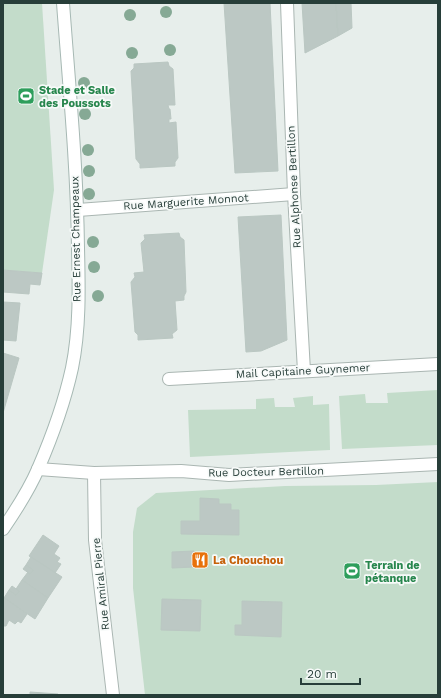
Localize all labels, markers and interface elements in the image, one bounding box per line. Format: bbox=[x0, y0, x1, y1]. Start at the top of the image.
place label: Stade et Salle des Poussots bbox=[39, 84, 115, 110]
sports icon: Stade et Salle des Poussots bbox=[16, 86, 36, 106]
street label: Rue Alphonse Bertillon bbox=[284, 125, 304, 249]
street label: Rue Ernest Champeaux bbox=[68, 176, 84, 302]
street label: Rue Marguerite Monnot bbox=[123, 191, 249, 213]
street label: Mail Capitaine Guynemer bbox=[236, 361, 371, 381]
street label: Rue Docteur Bertillon bbox=[208, 464, 324, 480]
street label: Rue Amiral Pierre bbox=[90, 537, 112, 631]
restaurant icon: La Chouchou bbox=[190, 550, 210, 570]
place label: La Chouchou bbox=[213, 554, 283, 567]
place label: Terrain de pétanque bbox=[365, 559, 420, 585]
sports icon: Terrain de pétanque bbox=[342, 561, 362, 581]
scale bar bbox=[301, 660, 360, 686]
text: 20 m bbox=[307, 667, 337, 681]

